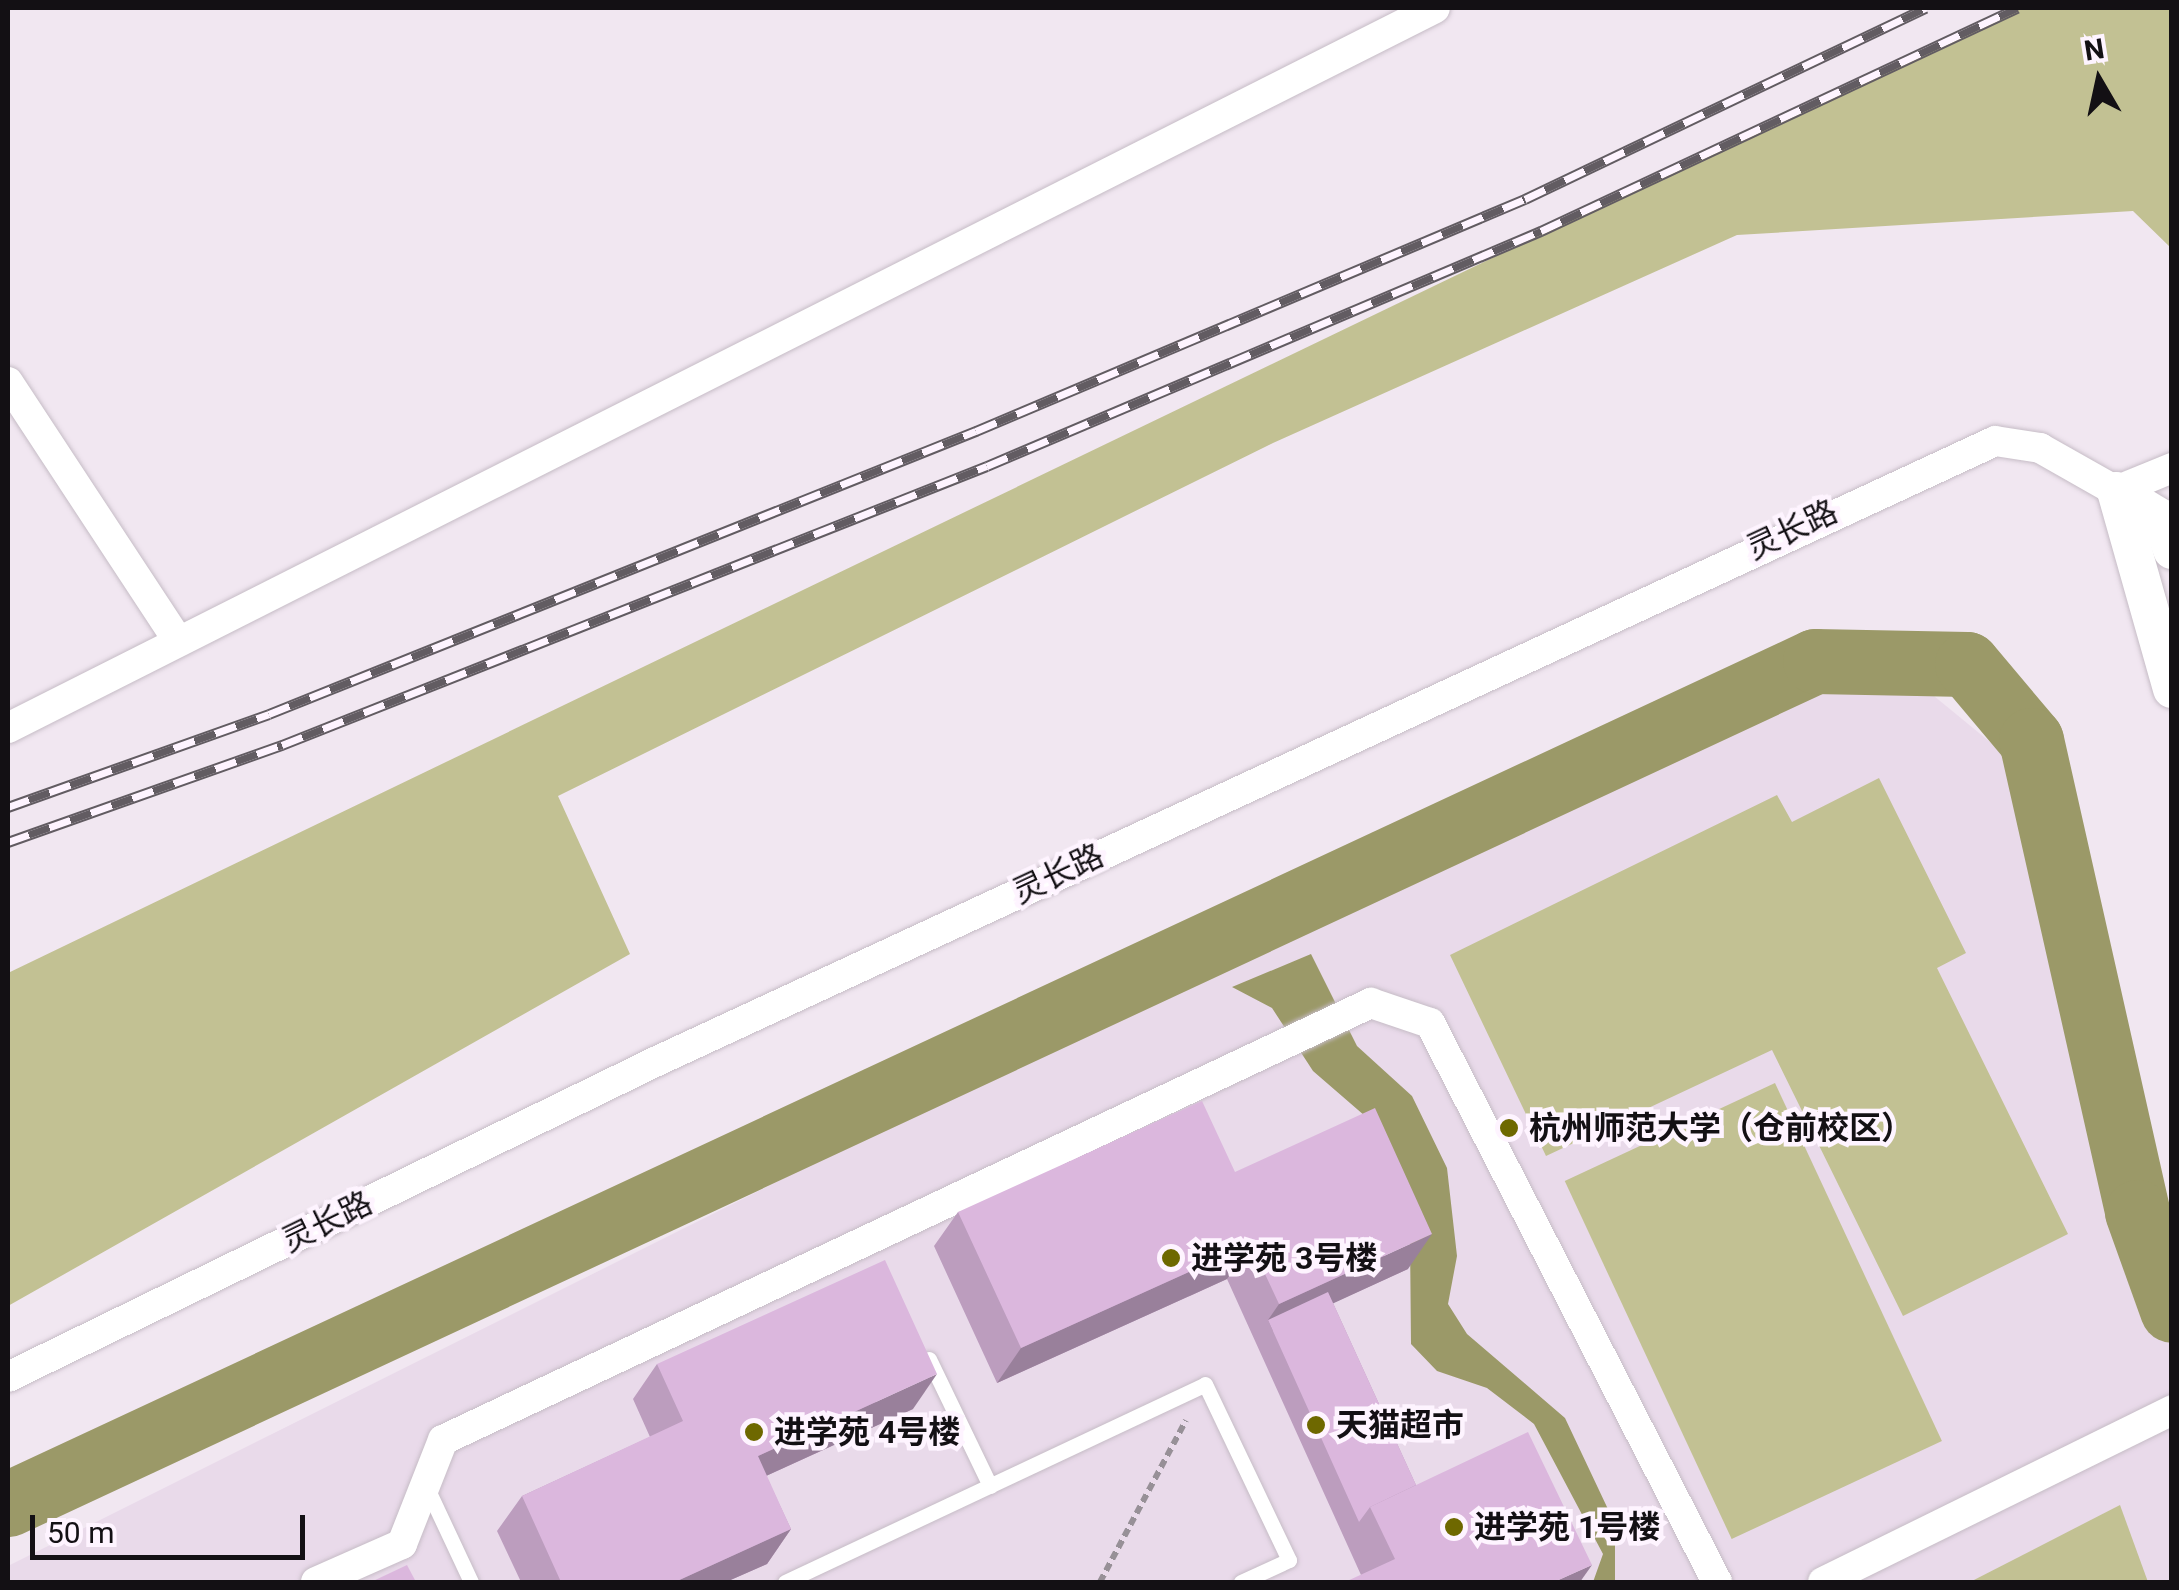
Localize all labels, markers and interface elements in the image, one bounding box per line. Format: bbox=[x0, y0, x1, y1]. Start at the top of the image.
north arrow bbox=[2049, 30, 2149, 130]
text: N bbox=[2082, 32, 2107, 68]
street label: 灵长路 bbox=[1740, 492, 1844, 568]
street label: 灵长路 bbox=[1006, 836, 1110, 912]
place label: 杭州师范大学（仓前校区） bbox=[1529, 1109, 1913, 1147]
marker: 杭州师范大学（仓前校区） bbox=[1498, 1117, 1520, 1139]
street label: 灵长路 bbox=[275, 1184, 379, 1260]
place label: 进学苑 3号楼 bbox=[1191, 1239, 1377, 1277]
marker: 进学苑 3号楼 bbox=[1160, 1247, 1182, 1269]
place label: 天猫超市 bbox=[1336, 1406, 1464, 1444]
place label: 进学苑 4号楼 bbox=[774, 1413, 960, 1451]
marker: 天猫超市 bbox=[1305, 1414, 1327, 1436]
marker: 进学苑 4号楼 bbox=[743, 1421, 765, 1443]
scale bar bbox=[35, 1495, 310, 1557]
place label: 进学苑 1号楼 bbox=[1474, 1508, 1660, 1546]
text: 50 m bbox=[47, 1515, 114, 1550]
marker: 进学苑 1号楼 bbox=[1443, 1516, 1465, 1538]

